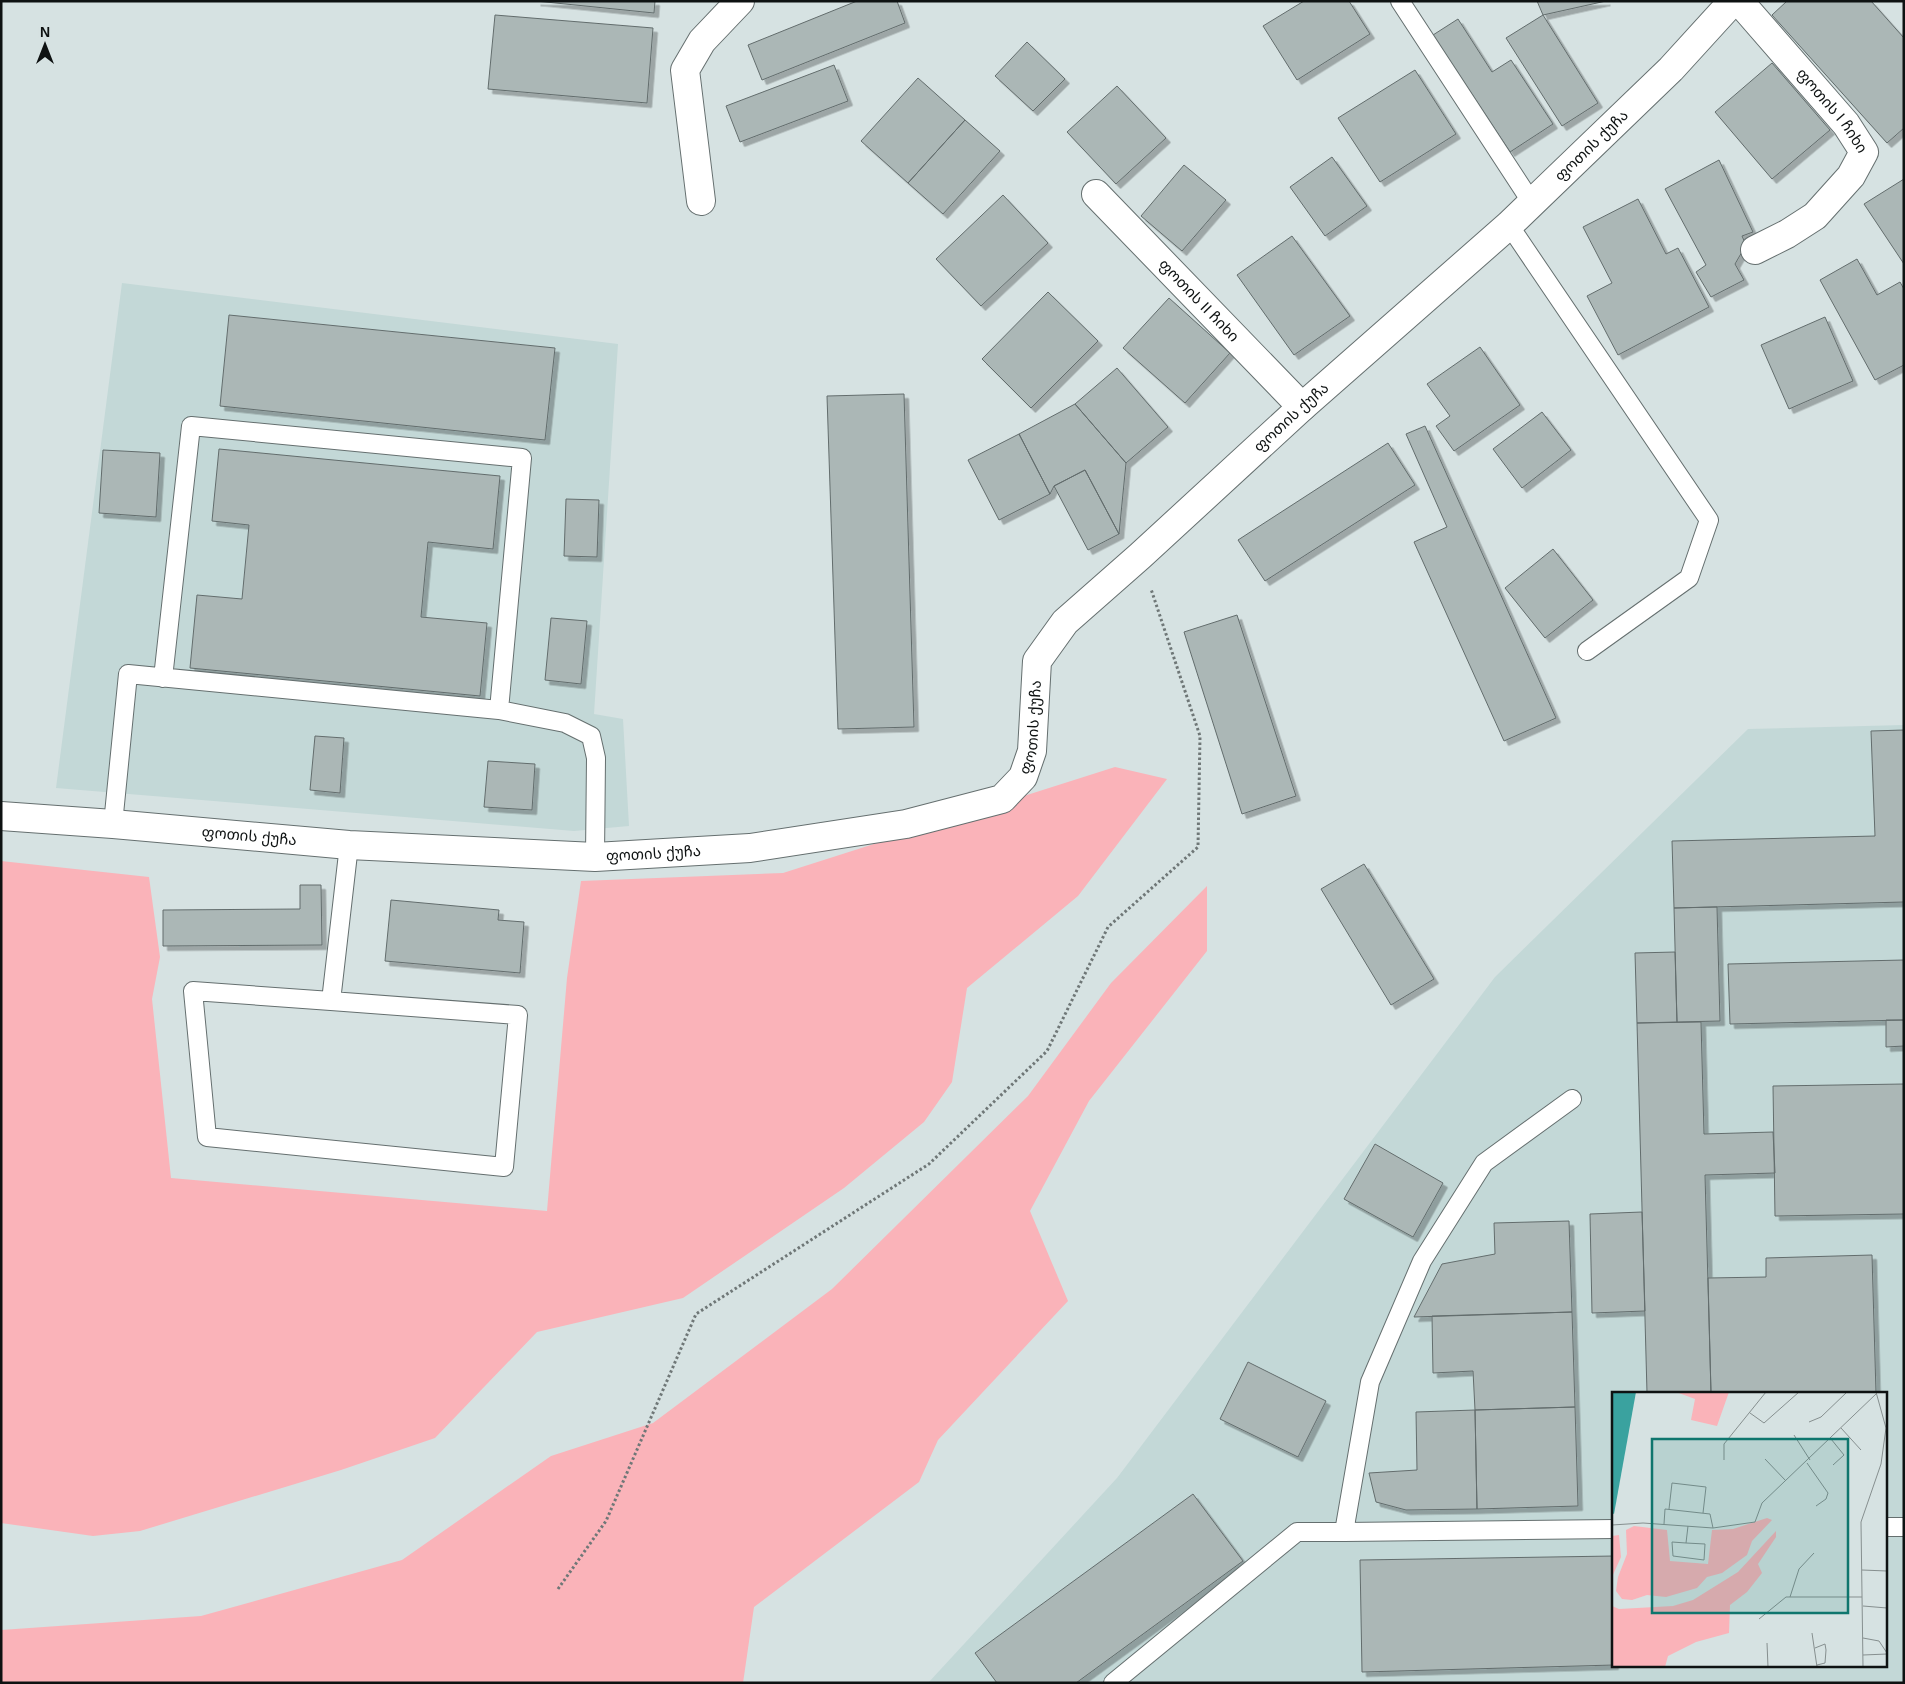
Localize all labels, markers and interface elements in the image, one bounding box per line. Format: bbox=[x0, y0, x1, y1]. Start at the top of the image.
north arrow bbox=[20, 20, 70, 70]
text: N bbox=[40, 24, 50, 40]
street label: ფოთის I ჩიხი bbox=[1793, 65, 1871, 156]
street label: ფოთის ქუჩა bbox=[1551, 106, 1631, 185]
street label: ფოთის II ჩიხი bbox=[1155, 255, 1243, 345]
street label: ფოთის ქუჩა bbox=[1250, 379, 1332, 456]
street label: ფოთის ქუჩა bbox=[1016, 680, 1044, 777]
street label: ფოთის ქუჩა bbox=[201, 823, 297, 848]
street label: ფოთის ქუჩა bbox=[605, 842, 701, 865]
inset map bbox=[1612, 1392, 1888, 1666]

